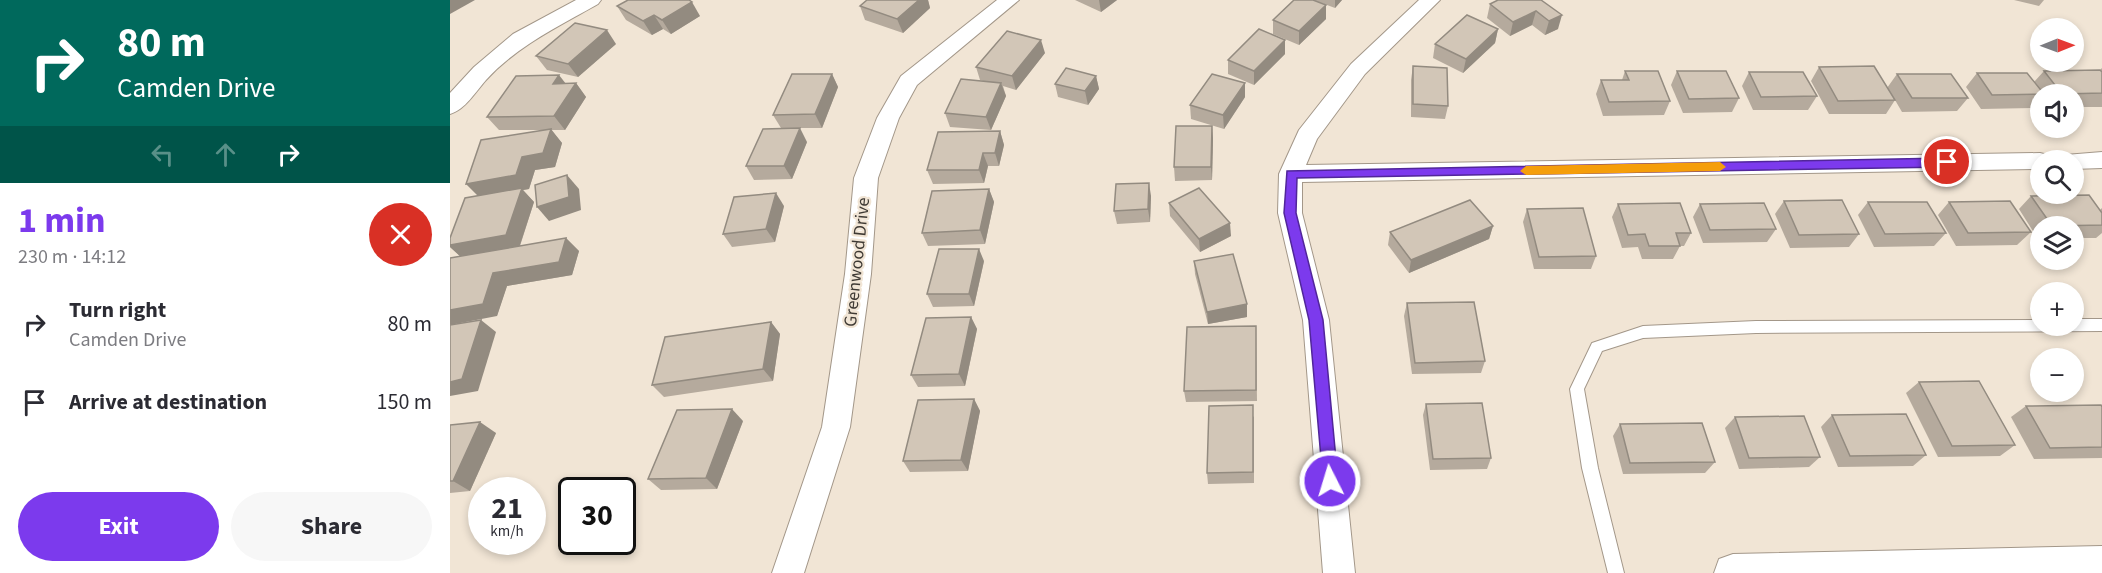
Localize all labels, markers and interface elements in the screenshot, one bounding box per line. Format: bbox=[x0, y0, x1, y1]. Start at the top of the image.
text: 80 m bbox=[117, 13, 206, 73]
north arrow bbox=[2030, 18, 2084, 72]
map controls bbox=[2030, 18, 2084, 402]
icon: right bbox=[18, 24, 96, 102]
text: Camden Drive bbox=[117, 69, 275, 108]
button: sound bbox=[2030, 84, 2084, 138]
pin bbox=[1921, 136, 1972, 187]
icon: left bbox=[146, 138, 179, 171]
icon: ahead bbox=[209, 138, 242, 171]
icon: right bbox=[272, 138, 305, 171]
icon: arrive bbox=[1930, 145, 1963, 178]
button: search bbox=[2030, 150, 2084, 204]
text: 1 min bbox=[18, 195, 106, 246]
street label: Greenwood Drive bbox=[838, 196, 876, 328]
button: close bbox=[369, 203, 432, 266]
button: layers bbox=[2030, 216, 2084, 270]
text: 230 m · 14:12 bbox=[18, 243, 126, 271]
button: + bbox=[2030, 282, 2084, 336]
text: Turn right bbox=[69, 294, 166, 326]
icon: right bbox=[18, 308, 51, 341]
text: 80 m bbox=[387, 308, 432, 340]
text: Camden Drive bbox=[69, 326, 186, 354]
button: − bbox=[2030, 348, 2084, 402]
icon: arrive bbox=[18, 386, 51, 419]
text: Arrive at destination bbox=[69, 386, 267, 418]
text: 150 m bbox=[377, 386, 432, 418]
position arrow bbox=[1298, 449, 1362, 513]
speed limit sign: 30 bbox=[558, 477, 636, 555]
text: 21 bbox=[491, 487, 523, 530]
button: Exit bbox=[18, 492, 219, 561]
button: Share bbox=[231, 492, 432, 561]
text: km/h bbox=[490, 521, 524, 542]

